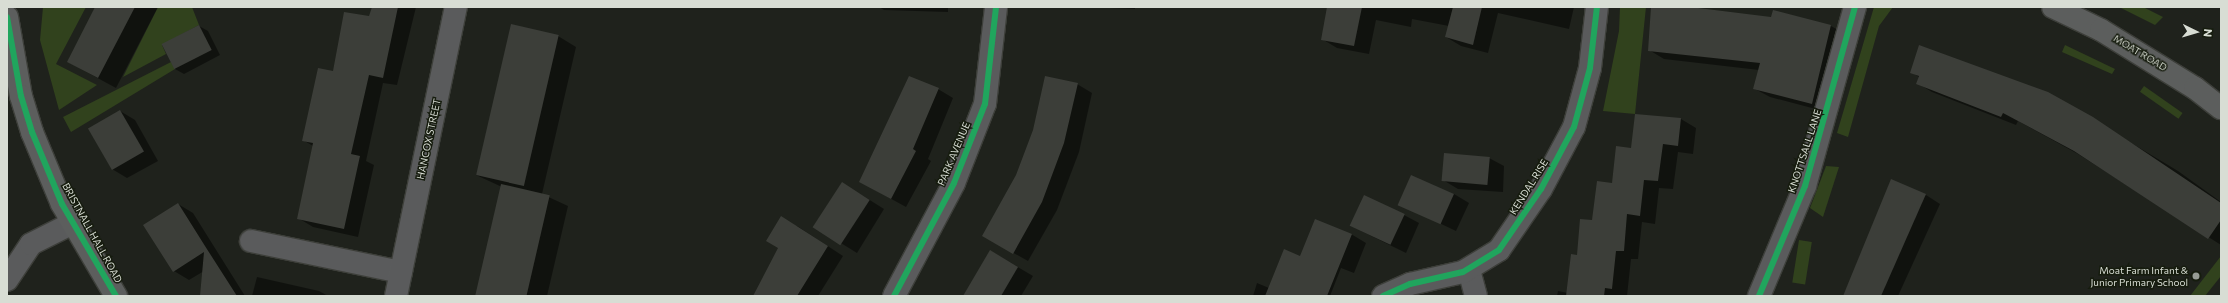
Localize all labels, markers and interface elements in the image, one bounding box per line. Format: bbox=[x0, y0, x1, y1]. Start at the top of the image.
north arrow bbox=[2176, 12, 2216, 52]
text: N bbox=[2202, 28, 2215, 38]
street label: MOAT ROAD bbox=[2111, 32, 2169, 74]
street label: HANCOX STREET bbox=[415, 97, 443, 181]
street label: KNOTTSALL LANE bbox=[1786, 108, 1824, 194]
street label: PARK AVENUE bbox=[935, 120, 973, 188]
street label: KENDAL RISE bbox=[1507, 157, 1551, 217]
street label: BRISTNALL HALL ROAD bbox=[60, 181, 124, 285]
place label: Moat Farm Infant & Junior Primary School bbox=[2090, 264, 2188, 288]
marker: Moat Farm Infant & Junior Primary School bbox=[2191, 271, 2201, 281]

